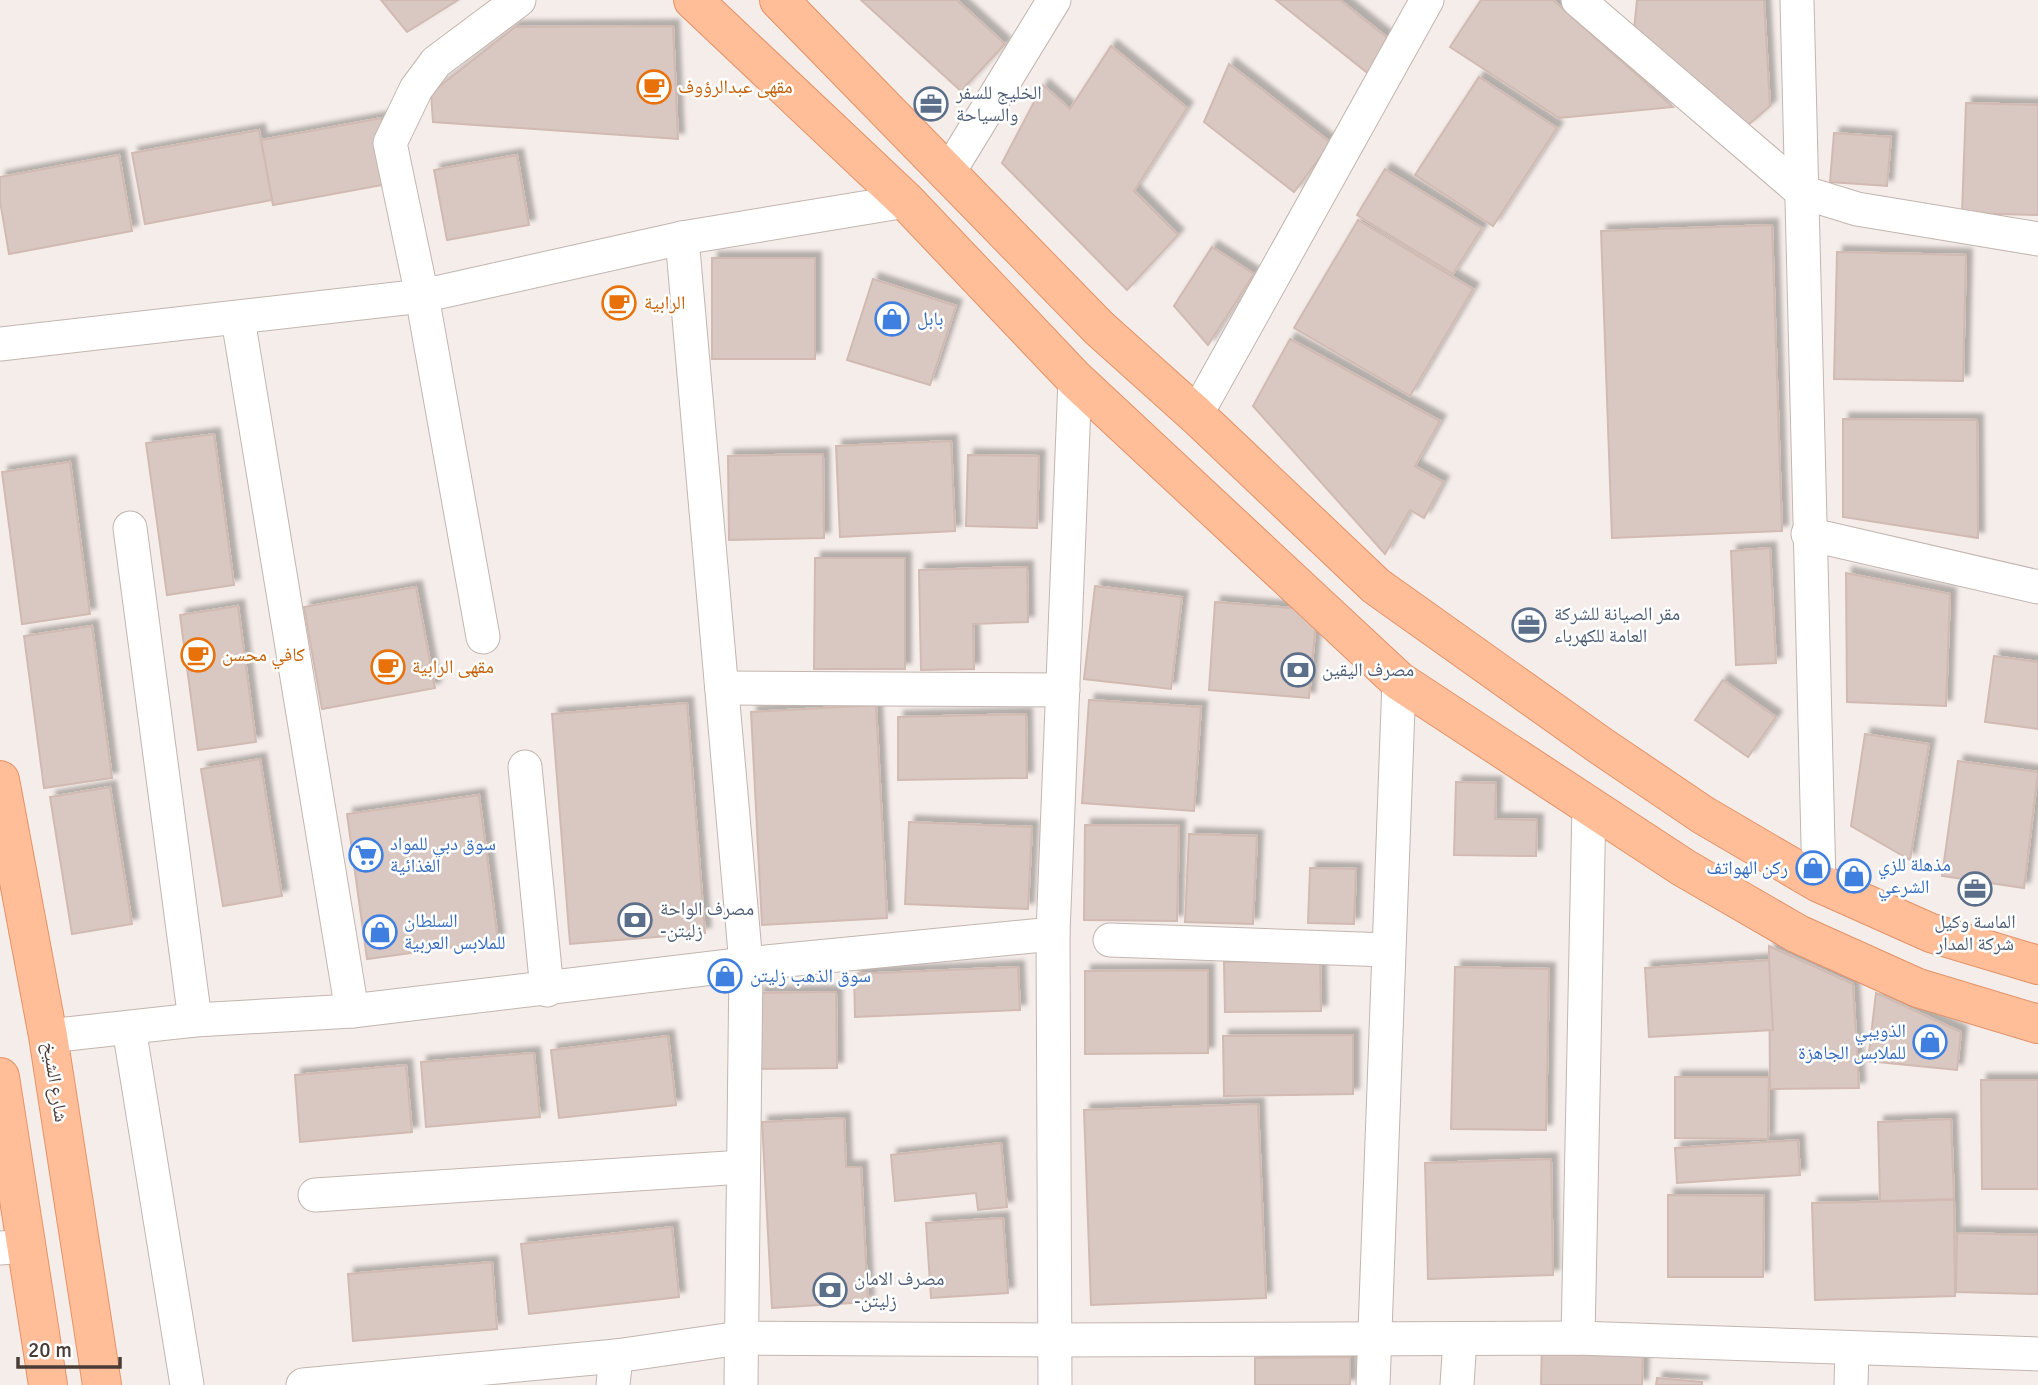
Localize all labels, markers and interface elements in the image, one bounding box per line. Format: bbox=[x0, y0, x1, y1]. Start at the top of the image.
cafe icon: مقهى عبدالرؤوف bbox=[635, 68, 673, 106]
place label: مقهى عبدالرؤوف bbox=[678, 75, 793, 99]
place label: الخليج للسفر والسياحة bbox=[955, 81, 1042, 127]
office icon: الخليج للسفر والسياحة bbox=[912, 85, 950, 123]
cafe icon: الرابية bbox=[600, 284, 638, 322]
place label: الرابية bbox=[644, 291, 685, 315]
shop icon: بابل bbox=[873, 300, 911, 338]
place label: بابل bbox=[917, 307, 944, 331]
place label: مقر الصيانة للشركة العامة للكهرباء bbox=[1554, 602, 1680, 648]
office icon: مقر الصيانة للشركة العامة للكهرباء bbox=[1510, 606, 1548, 644]
cafe icon: كافي محسن bbox=[179, 636, 217, 674]
place label: كافي محسن bbox=[222, 643, 305, 670]
cafe icon: مقهى الرابية bbox=[369, 648, 407, 686]
bank icon: مصرف اليقين bbox=[1279, 651, 1317, 689]
place label: مقهى الرابية bbox=[412, 655, 494, 679]
place label: مصرف اليقين bbox=[1322, 658, 1414, 682]
place label: سوق دبي للمواد الغذائية bbox=[390, 832, 496, 878]
supermarket icon: سوق دبي للمواد الغذائية bbox=[347, 836, 385, 874]
shop icon: ركن الهواتف bbox=[1794, 849, 1832, 887]
place label: مذهلة للزي الشرعي bbox=[1878, 853, 1951, 902]
place label: ركن الهواتف bbox=[1706, 856, 1788, 880]
shop icon: مذهلة للزي الشرعي bbox=[1835, 857, 1873, 895]
office icon: الماسة وكيل شركة المدار bbox=[1956, 870, 1994, 908]
place label: مصرف الواحة -زليتن bbox=[660, 897, 754, 943]
bank icon: مصرف الواحة -زليتن bbox=[616, 901, 654, 939]
place label: السلطان للملابس العربية bbox=[404, 909, 506, 955]
place label: الماسة وكيل شركة المدار bbox=[1934, 910, 2016, 956]
shop icon: السلطان للملابس العربية bbox=[361, 913, 399, 951]
shop icon: سوق الذهب زليتن bbox=[706, 957, 744, 995]
place label: سوق الذهب زليتن bbox=[750, 964, 871, 988]
place label: الذويبي للملابس الجاهزة bbox=[1798, 1019, 1906, 1065]
shop icon: الذويبي للملابس الجاهزة bbox=[1911, 1023, 1949, 1061]
street label: شارع الشيخ bbox=[37, 1040, 73, 1124]
place label: مصرف الامان -زليتن bbox=[854, 1267, 944, 1313]
bank icon: مصرف الامان -زليتن bbox=[811, 1271, 849, 1309]
scale bar bbox=[18, 1326, 119, 1370]
text: 20 m bbox=[28, 1337, 72, 1363]

